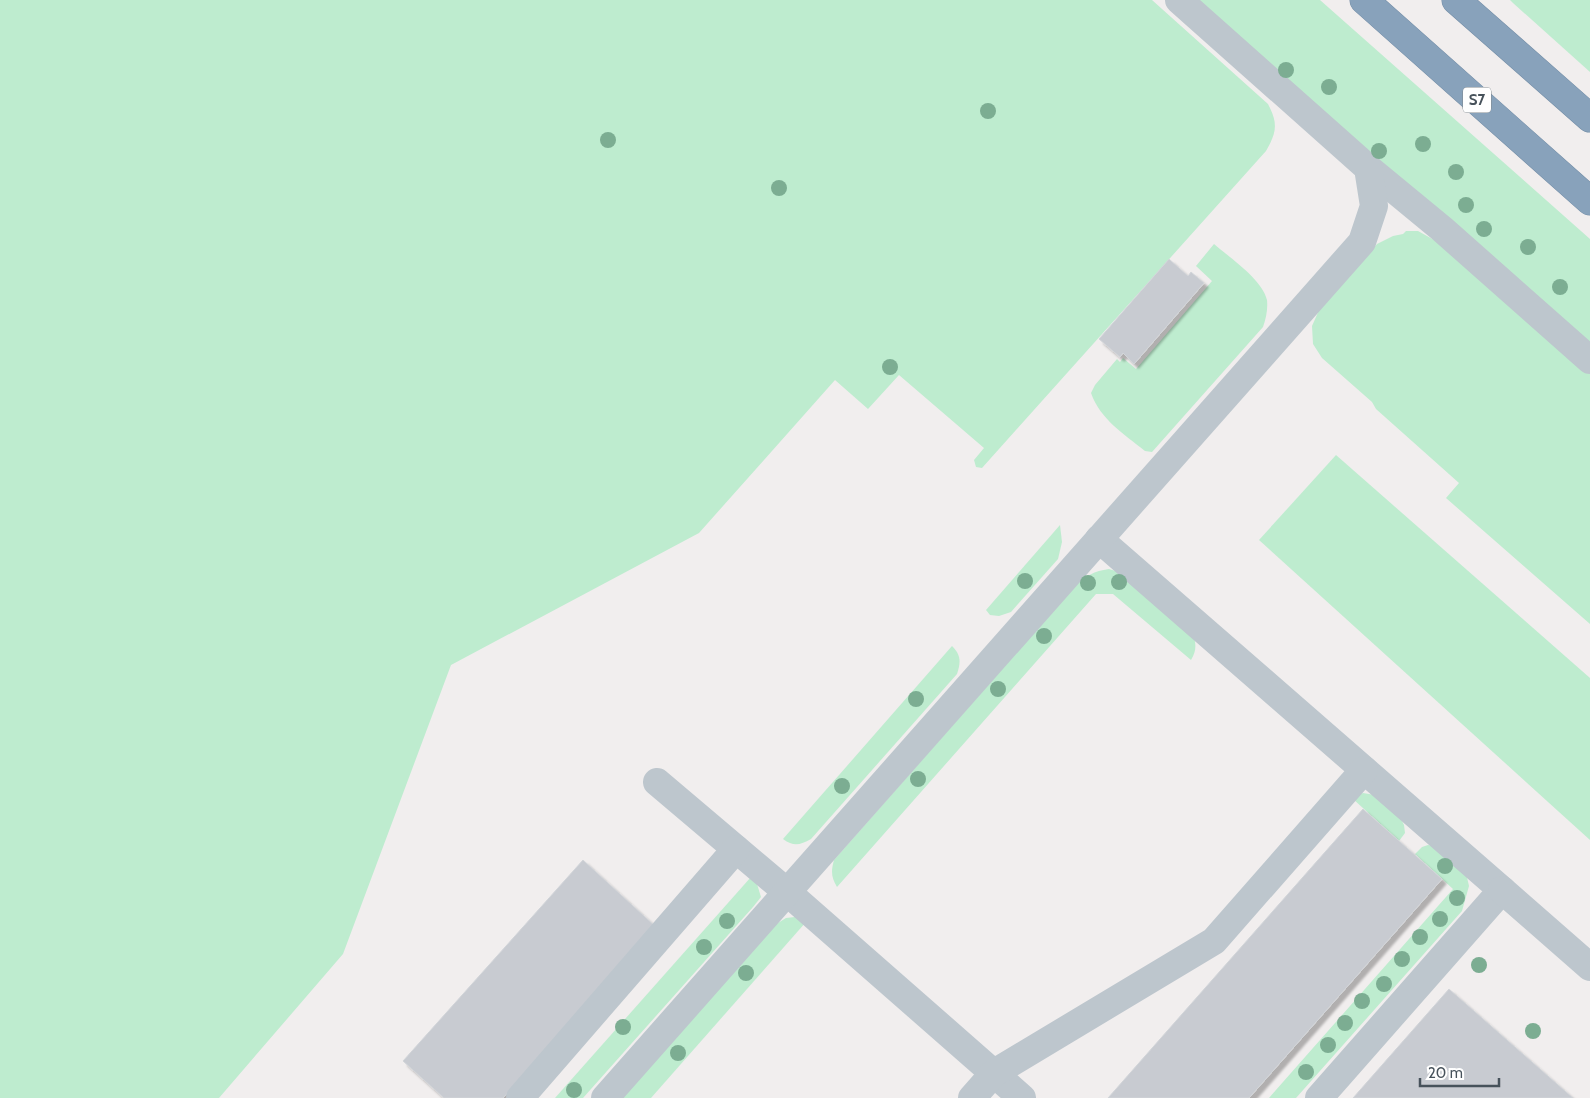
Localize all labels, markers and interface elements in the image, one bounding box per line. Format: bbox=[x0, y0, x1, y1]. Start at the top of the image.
road number: S7 bbox=[1463, 88, 1491, 112]
scale bar bbox=[1420, 1056, 1499, 1088]
text: 20 m bbox=[1428, 1064, 1463, 1082]

